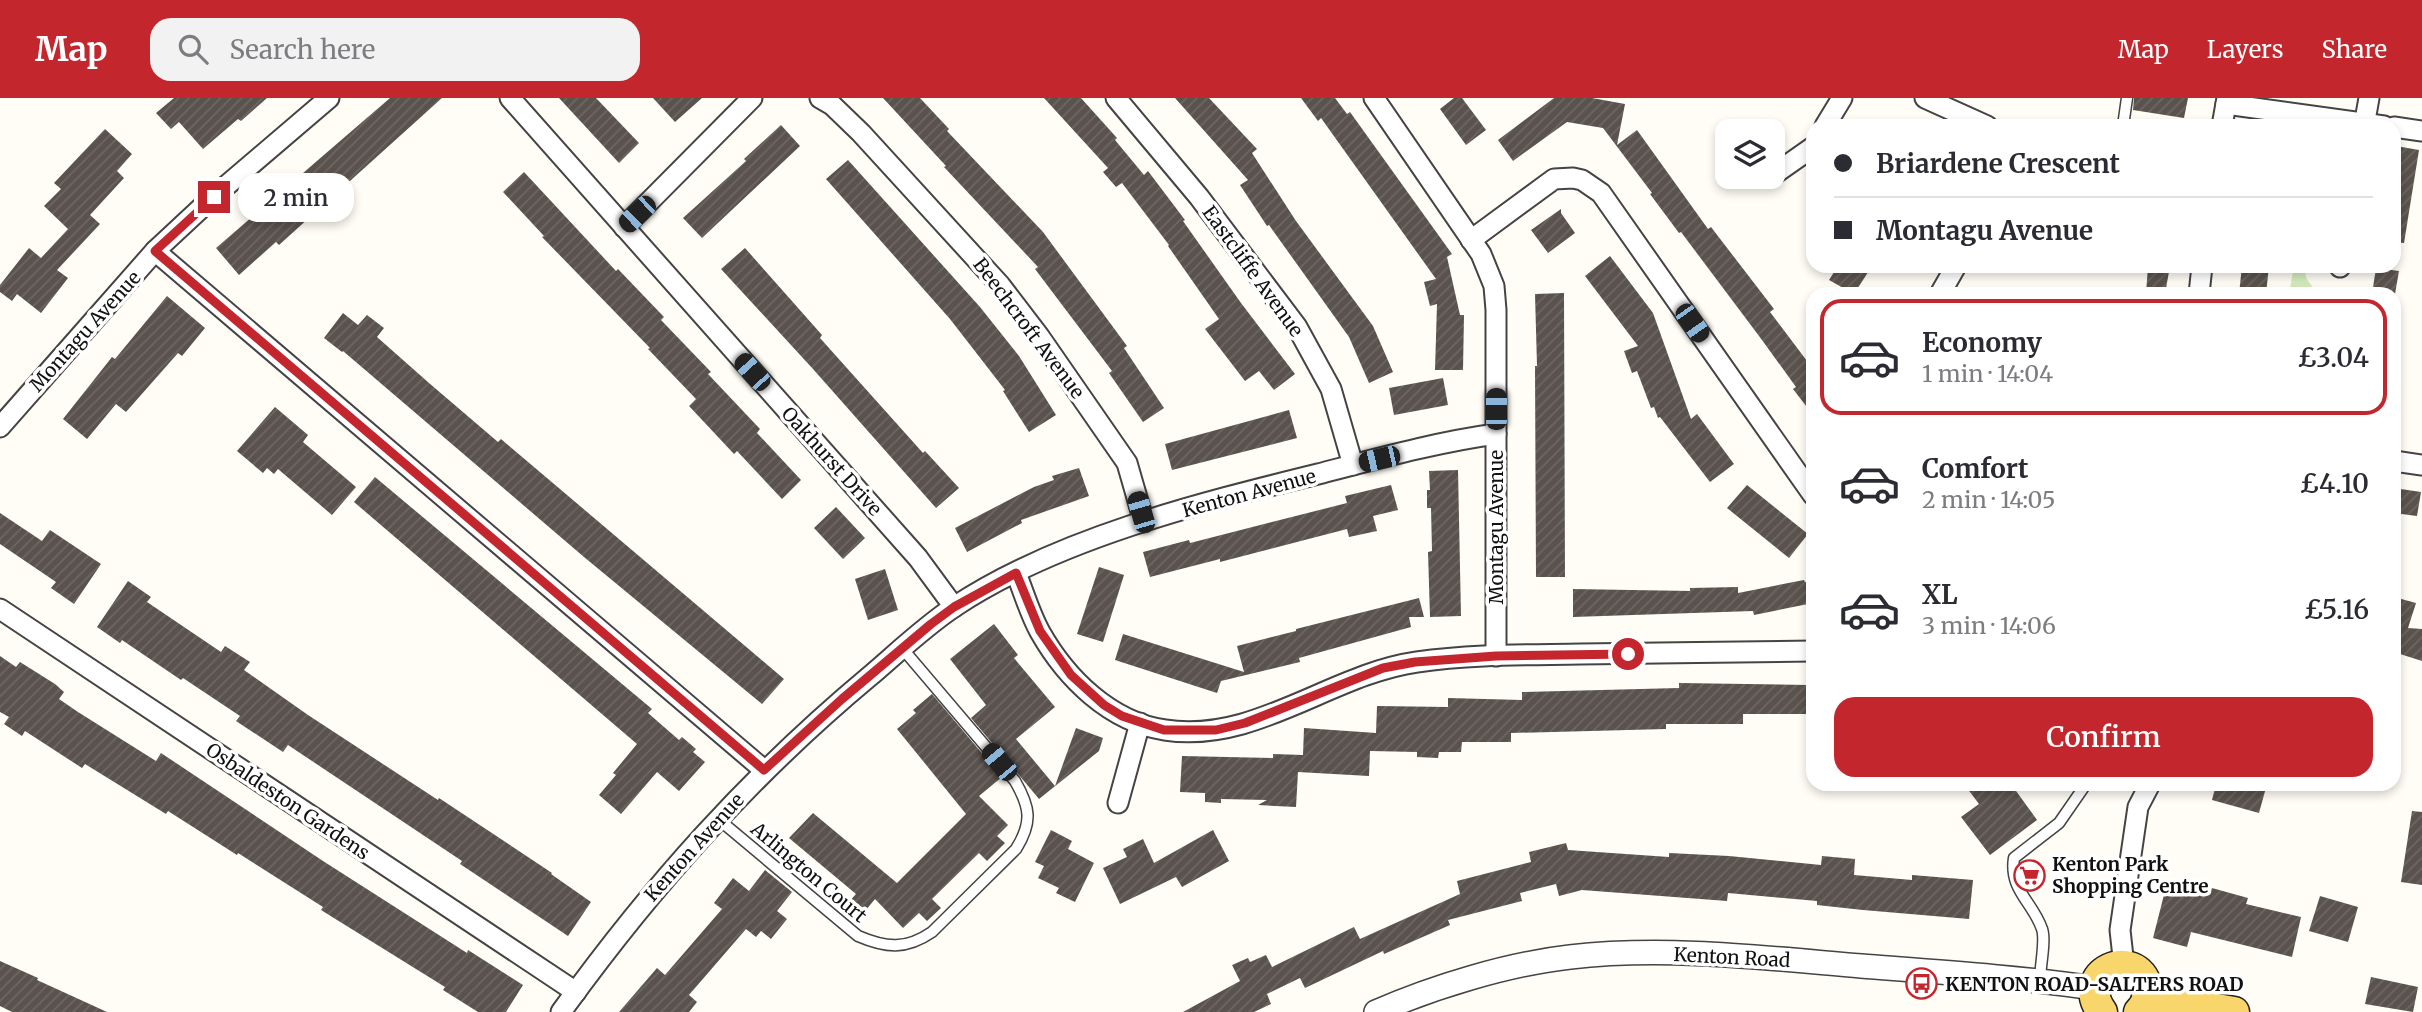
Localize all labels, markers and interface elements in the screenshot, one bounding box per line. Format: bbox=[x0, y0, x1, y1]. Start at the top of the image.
search box bbox=[150, 18, 640, 81]
text: Map bbox=[35, 29, 108, 70]
icon: search bbox=[174, 30, 212, 68]
text: Search here bbox=[230, 33, 375, 66]
text: Map bbox=[2118, 34, 2169, 65]
text: Layers bbox=[2207, 34, 2283, 65]
text: Share bbox=[2321, 34, 2387, 65]
map controls bbox=[1715, 119, 1785, 189]
button: layers bbox=[1715, 119, 1785, 189]
text: Briardene Crescent bbox=[1876, 147, 2120, 180]
callout: 2 min bbox=[238, 172, 354, 222]
route end bbox=[198, 181, 230, 213]
text: 2 min bbox=[264, 183, 328, 212]
car bbox=[615, 192, 660, 236]
street label: Eastcliffe Avenue bbox=[1197, 201, 1309, 341]
text: Montagu Avenue bbox=[1876, 214, 2093, 247]
street label: Beechcroft Avenue bbox=[968, 253, 1090, 403]
street label: Montagu Avenue bbox=[24, 266, 146, 396]
car bbox=[1672, 300, 1713, 346]
icon: car bbox=[1838, 326, 1901, 389]
text: Economy bbox=[1922, 326, 2042, 359]
text: £3.04 bbox=[2298, 341, 2369, 374]
car bbox=[731, 349, 774, 395]
text: 1 min · 14:04 bbox=[1922, 359, 2053, 388]
car bbox=[1486, 388, 1507, 430]
street label: Oakhurst Drive bbox=[777, 401, 887, 521]
car bbox=[1357, 444, 1402, 474]
street label: Montagu Avenue bbox=[1484, 450, 1508, 604]
icon: car bbox=[1838, 452, 1901, 515]
text: Comfort bbox=[1922, 452, 2028, 485]
street label: Kenton Avenue bbox=[1180, 464, 1319, 522]
text: £4.10 bbox=[2300, 467, 2369, 500]
text: 2 min · 14:05 bbox=[1922, 485, 2055, 514]
car bbox=[1126, 489, 1157, 535]
icon: car bbox=[1838, 578, 1901, 641]
text: XL bbox=[1922, 578, 1958, 611]
text: £5.16 bbox=[2304, 593, 2369, 626]
text: 3 min · 14:06 bbox=[1922, 611, 2056, 640]
route start bbox=[1612, 638, 1644, 670]
button: Confirm bbox=[1834, 697, 2373, 777]
street label: Osbaldeston Gardens bbox=[202, 737, 374, 865]
car bbox=[978, 739, 1021, 785]
street label: Kenton Avenue bbox=[639, 788, 749, 906]
street label: Arlington Court bbox=[745, 816, 872, 928]
place label: Kenton Park Shopping Centre bbox=[2052, 852, 2209, 898]
supermarket icon: Kenton Park Shopping Centre bbox=[2012, 858, 2046, 892]
street label: Kenton Road bbox=[1673, 942, 1791, 972]
bus stop icon: KENTON ROAD-SALTERS ROAD bbox=[1905, 967, 1939, 1001]
place label: KENTON ROAD-SALTERS ROAD bbox=[1945, 972, 2243, 996]

